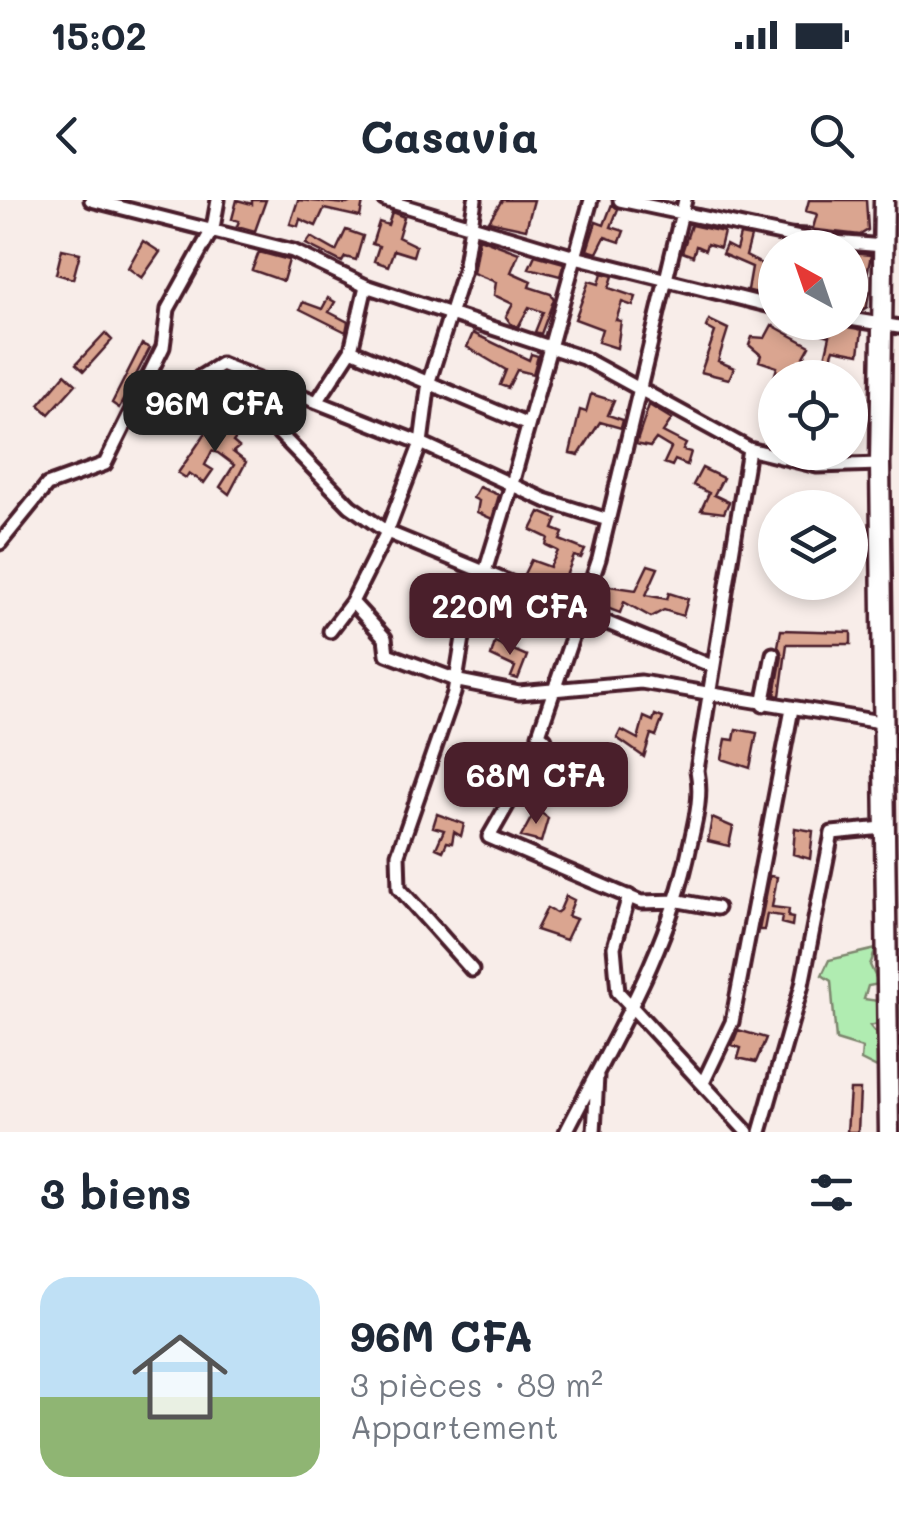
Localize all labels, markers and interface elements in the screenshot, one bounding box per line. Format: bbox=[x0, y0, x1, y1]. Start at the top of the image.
text: 15:02 bbox=[50, 10, 147, 60]
text: Casavia bbox=[360, 106, 539, 164]
icon: back bbox=[40, 108, 95, 163]
icon: search bbox=[804, 108, 859, 163]
north arrow bbox=[758, 230, 868, 340]
map controls bbox=[758, 230, 868, 600]
button: locate bbox=[758, 360, 868, 470]
pin: 96M CFA bbox=[123, 370, 307, 455]
text: 96M CFA bbox=[145, 381, 285, 423]
button: layers bbox=[758, 490, 868, 600]
pin: 220M CFA bbox=[407, 573, 613, 658]
text: 220M CFA bbox=[431, 584, 589, 626]
pin: 68M CFA bbox=[444, 742, 628, 827]
text: 68M CFA bbox=[466, 753, 606, 795]
text: 3 biens bbox=[40, 1165, 192, 1220]
icon: filters bbox=[804, 1165, 859, 1220]
text: 96M CFA bbox=[350, 1308, 533, 1363]
icon: home bbox=[120, 1317, 240, 1437]
text: 3 pièces · 89 m² bbox=[350, 1363, 603, 1405]
text: Appartement bbox=[350, 1405, 559, 1447]

